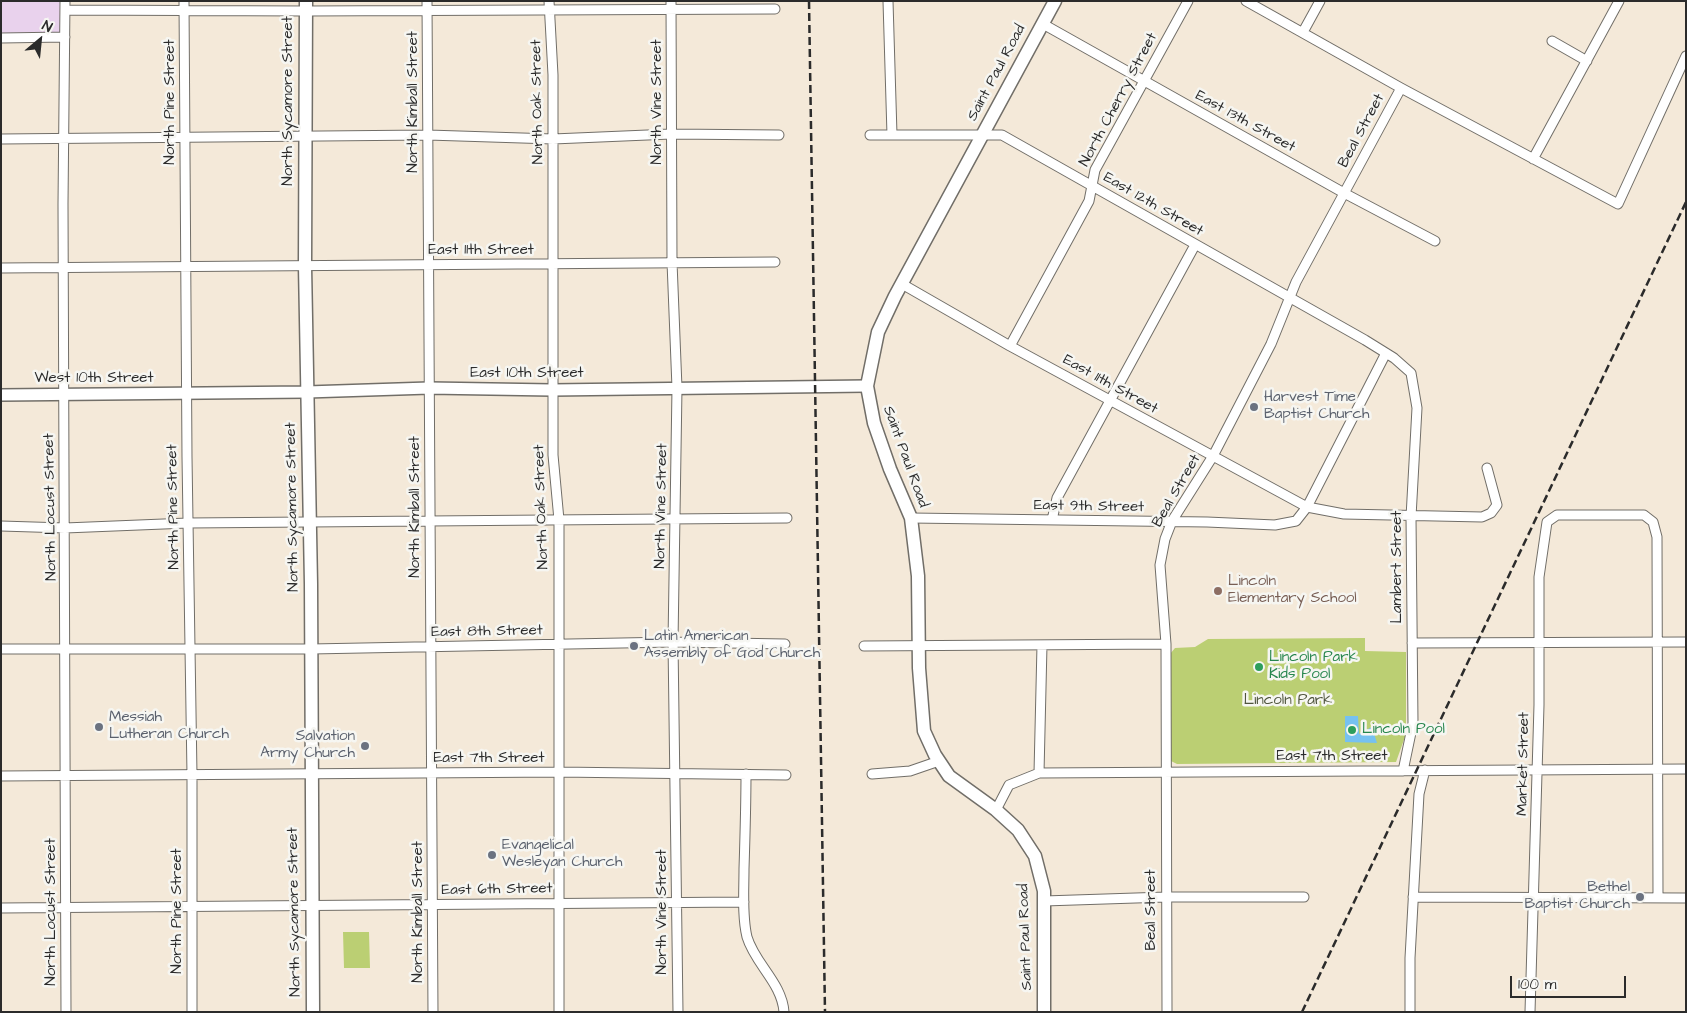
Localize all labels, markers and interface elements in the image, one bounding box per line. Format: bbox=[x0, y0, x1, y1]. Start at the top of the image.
north arrow bbox=[15, 15, 65, 65]
text: N bbox=[38, 16, 56, 38]
street label: North Sycamore Street bbox=[280, 16, 298, 186]
street label: Saint Paul Road bbox=[964, 22, 1030, 124]
street label: North Cherry Street bbox=[1076, 30, 1162, 170]
street label: North Kimball Street bbox=[405, 31, 423, 173]
street label: North Pine Street bbox=[162, 39, 180, 165]
street label: North Oak Street bbox=[528, 39, 548, 165]
street label: North Vine Street bbox=[649, 39, 667, 165]
street label: East 13th Street bbox=[1192, 87, 1298, 157]
street label: Beal Street bbox=[1335, 91, 1389, 171]
street label: East 12th Street bbox=[1100, 169, 1206, 241]
street label: East 11th Street bbox=[428, 242, 534, 260]
street label: East 11th Street bbox=[1059, 352, 1161, 418]
street label: East 10th Street bbox=[470, 365, 584, 383]
street label: West 10th Street bbox=[35, 370, 153, 388]
place label: Harvest Time Baptist Church bbox=[1264, 389, 1369, 424]
marker: Harvest Time Baptist Church bbox=[1248, 401, 1260, 413]
street label: Saint Paul Road bbox=[878, 404, 932, 510]
street label: North Sycamore Street bbox=[283, 422, 303, 592]
street label: North Locust Street bbox=[41, 433, 61, 581]
street label: North Kimball Street bbox=[407, 436, 425, 578]
street label: North Vine Street bbox=[652, 443, 672, 569]
street label: North Pine Street bbox=[164, 444, 184, 570]
street label: North Oak Street bbox=[531, 444, 553, 570]
street label: Beal Street bbox=[1149, 451, 1205, 531]
street label: East 9th Street bbox=[1034, 497, 1144, 517]
street label: Lambert Street bbox=[1389, 511, 1407, 623]
place label: Lincoln Elementary School bbox=[1228, 573, 1357, 608]
marker: Lincoln Elementary School bbox=[1212, 585, 1224, 597]
street label: East 8th Street bbox=[431, 622, 543, 642]
place label: Latin American Assembly of God Church bbox=[644, 628, 820, 663]
marker: Latin American Assembly of God Church bbox=[628, 640, 640, 652]
place label: Lincoln Park Kids Pool bbox=[1269, 649, 1358, 684]
marker: Lincoln Park Kids Pool bbox=[1253, 661, 1265, 673]
park label: Lincoln Park bbox=[1244, 692, 1332, 710]
place label: Messiah Lutheran Church bbox=[109, 709, 229, 744]
street label: Market Street bbox=[1514, 712, 1534, 816]
marker: Messiah Lutheran Church bbox=[93, 721, 105, 733]
place label: Lincoln Pool bbox=[1362, 721, 1445, 739]
marker: Lincoln Pool bbox=[1346, 724, 1358, 736]
place label: Salvation Army Church bbox=[260, 728, 355, 763]
marker: Salvation Army Church bbox=[359, 740, 371, 752]
street label: East 7th Street bbox=[1276, 748, 1388, 766]
street label: East 7th Street bbox=[433, 750, 545, 768]
street label: North Sycamore Street bbox=[285, 827, 305, 997]
place label: Evangelical Wesleyan Church bbox=[502, 837, 622, 872]
street label: North Locust Street bbox=[43, 838, 61, 986]
street label: North Kimball Street bbox=[410, 841, 428, 983]
street label: North Pine Street bbox=[169, 848, 187, 974]
marker: Evangelical Wesleyan Church bbox=[486, 849, 498, 861]
street label: North Vine Street bbox=[654, 849, 672, 975]
street label: Beal Street bbox=[1143, 869, 1161, 951]
place label: Bethel Baptist Church bbox=[1525, 879, 1630, 914]
street label: East 6th Street bbox=[441, 880, 553, 900]
street label: Saint Paul Road bbox=[1015, 883, 1037, 991]
marker: Bethel Baptist Church bbox=[1634, 891, 1646, 903]
scale bar bbox=[1512, 966, 1628, 998]
text: 100 m bbox=[1518, 974, 1557, 995]

